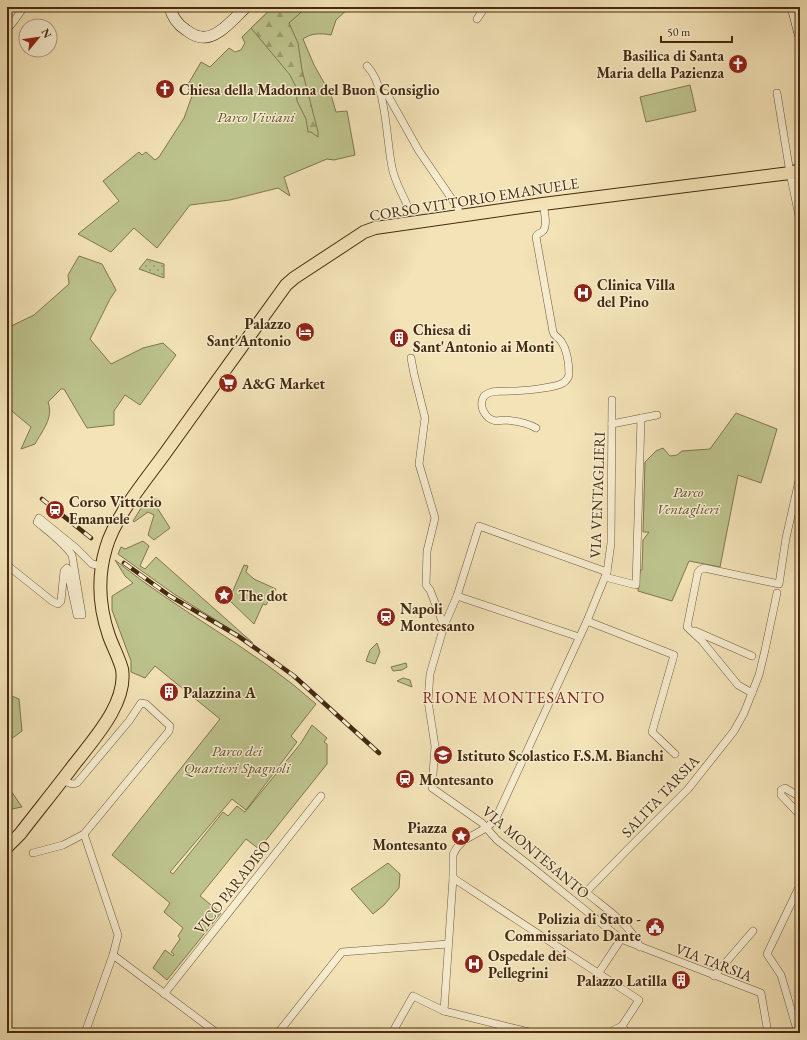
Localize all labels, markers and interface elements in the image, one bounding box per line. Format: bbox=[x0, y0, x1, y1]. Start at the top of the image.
north arrow bbox=[18, 18, 58, 58]
scale bar bbox=[661, 18, 732, 44]
text: 50 m bbox=[667, 24, 691, 40]
text: N bbox=[38, 26, 55, 41]
place label: Basilica di Santa Maria della Pazienza bbox=[596, 46, 724, 82]
church icon: Basilica di Santa Maria della Pazienza bbox=[727, 53, 749, 75]
church icon: Chiesa della Madonna del Buon Consiglio bbox=[154, 78, 176, 100]
place label: Chiesa della Madonna del Buon Consiglio bbox=[179, 80, 440, 99]
park label: Parco Viviani bbox=[217, 107, 296, 126]
street label: CORSO VITTORIO EMANUELE bbox=[368, 173, 581, 225]
place label: Clinica Villa del Pino bbox=[597, 275, 675, 311]
hospital icon: Clinica Villa del Pino bbox=[572, 282, 594, 304]
place label: Palazzo Sant'Antonio bbox=[207, 314, 291, 350]
place label: Chiesa di Sant'Antonio ai Monti bbox=[413, 320, 555, 356]
hotel icon: Palazzo Sant'Antonio bbox=[294, 321, 316, 343]
building icon: Chiesa di Sant'Antonio ai Monti bbox=[388, 327, 410, 349]
supermarket icon: A&G Market bbox=[217, 372, 239, 394]
place label: A&G Market bbox=[241, 374, 325, 393]
street label: VIA VENTAGLIERI bbox=[585, 431, 609, 559]
park label: Parco Ventaglieri bbox=[657, 482, 720, 518]
place label: Corso Vittorio Emanuele bbox=[69, 492, 162, 528]
station icon: Corso Vittorio Emanuele bbox=[44, 499, 66, 521]
place icon: The dot bbox=[213, 584, 235, 606]
place label: The dot bbox=[238, 586, 288, 605]
place label: Napoli Montesanto bbox=[400, 599, 475, 635]
station icon: Napoli Montesanto bbox=[375, 606, 397, 628]
building icon: Palazzina A bbox=[158, 681, 180, 703]
place label: Palazzina A bbox=[183, 683, 256, 702]
district label: RIONE MONTESANTO bbox=[423, 687, 605, 708]
park label: Parco dei Quartieri Spagnoli bbox=[184, 741, 291, 777]
school or university icon: Istituto Scolastico F.S.M. Bianchi bbox=[432, 744, 454, 766]
place label: Istituto Scolastico F.S.M. Bianchi bbox=[457, 746, 664, 765]
street label: SALITA TARSIA bbox=[617, 750, 703, 841]
station icon: Montesanto bbox=[394, 768, 416, 790]
place label: Montesanto bbox=[419, 770, 494, 789]
street label: VIA MONTESANTO bbox=[478, 802, 594, 902]
place label: Piazza Montesanto bbox=[372, 818, 447, 854]
place icon: Piazza Montesanto bbox=[450, 825, 472, 847]
street label: VICO PARADISO bbox=[189, 836, 275, 938]
place label: Polizia di Stato - Commissariato Dante bbox=[505, 909, 641, 945]
public building icon: Polizia di Stato - Commissariato Dante bbox=[644, 916, 666, 938]
street label: VIA TARSIA bbox=[673, 939, 756, 986]
place label: Ospedale dei Pellegrini bbox=[488, 946, 567, 982]
hospital icon: Ospedale dei Pellegrini bbox=[463, 953, 485, 975]
building icon: Palazzo Latilla bbox=[670, 969, 692, 991]
place label: Palazzo Latilla bbox=[576, 971, 667, 990]

